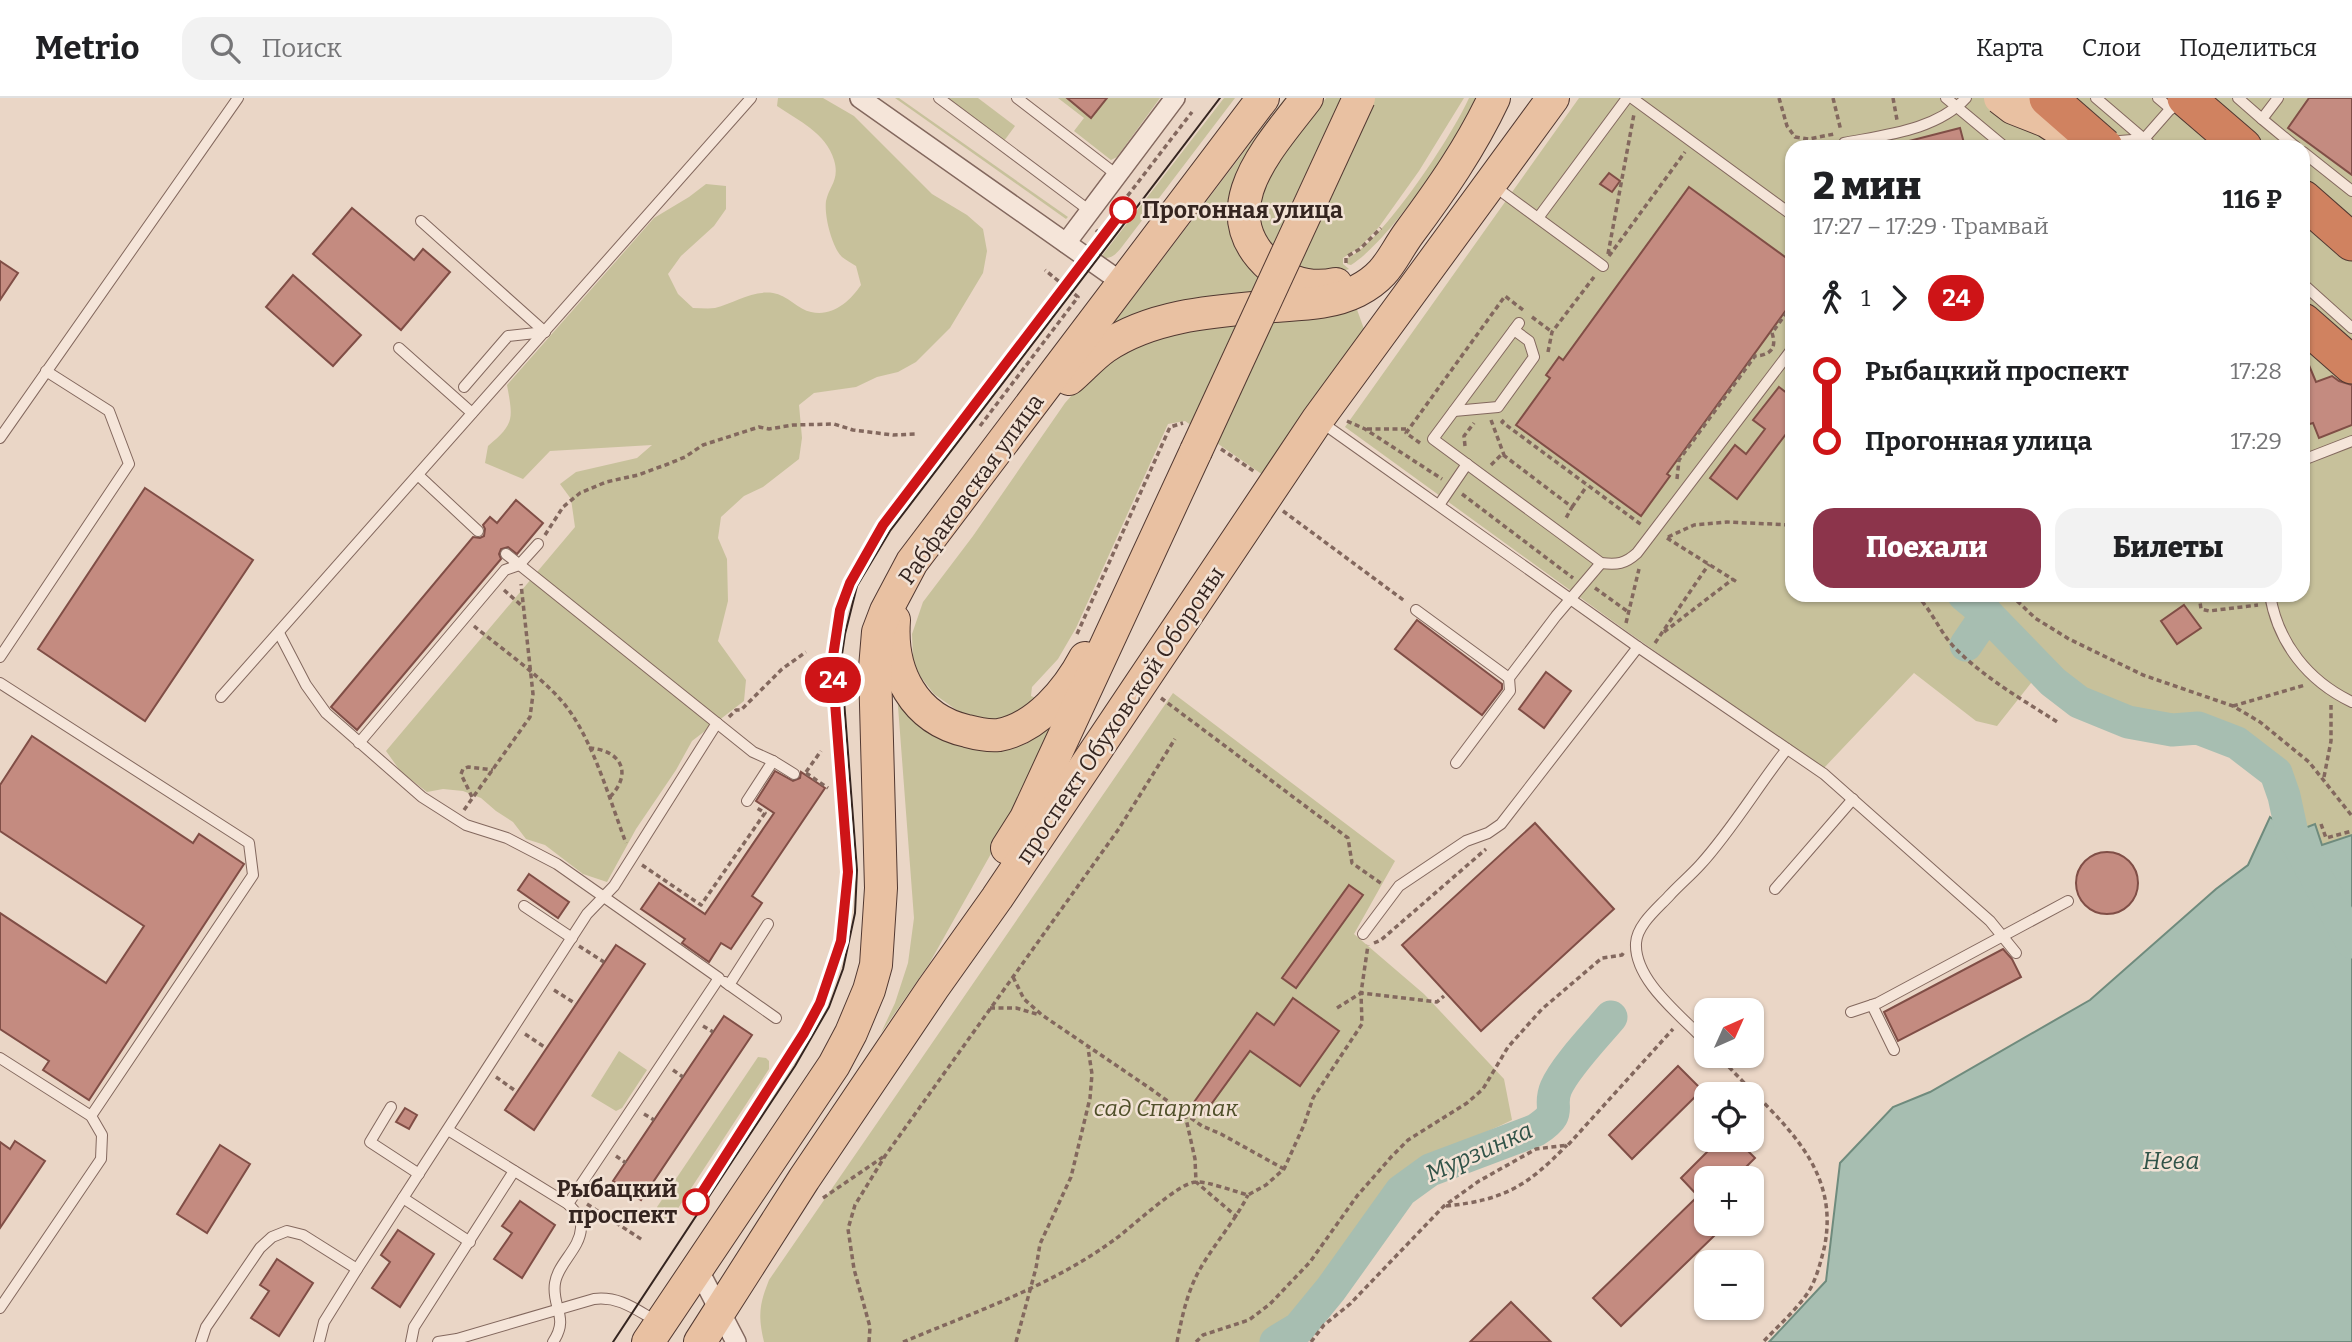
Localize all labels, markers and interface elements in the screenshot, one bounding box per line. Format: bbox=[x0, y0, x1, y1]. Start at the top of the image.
search box bbox=[182, 17, 672, 80]
text: Metrio bbox=[35, 28, 140, 68]
icon: search bbox=[206, 29, 244, 67]
text: Поиск bbox=[262, 33, 342, 64]
text: Карта bbox=[1976, 34, 2044, 62]
text: Слои bbox=[2082, 34, 2141, 62]
text: Поделиться bbox=[2179, 34, 2317, 62]
text: 2 мин bbox=[1813, 163, 1921, 209]
text: 116 ₽ bbox=[2222, 184, 2282, 215]
place label: Прогонная улица bbox=[1142, 196, 1343, 224]
marker: Прогонная улица bbox=[1110, 197, 1136, 223]
text: 17:27 – 17:29 · Трамвай bbox=[1813, 212, 2049, 240]
icon: walk bbox=[1813, 279, 1851, 317]
icon: forward bbox=[1880, 279, 1918, 317]
text: 1 bbox=[1861, 284, 1870, 312]
text: 24 bbox=[1942, 284, 1970, 312]
text: Рыбацкий проспект bbox=[1865, 356, 2129, 387]
text: 17:28 bbox=[2230, 357, 2282, 385]
street label: Рабфаковская улица bbox=[892, 388, 1050, 590]
text: Прогонная улица bbox=[1865, 426, 2092, 457]
text: 17:29 bbox=[2231, 427, 2282, 455]
button: Поехали bbox=[1813, 508, 2041, 588]
button: Билеты bbox=[2055, 508, 2282, 588]
street label: проспект Обуховской Обороны bbox=[1010, 561, 1230, 869]
line badge: 24 bbox=[802, 657, 864, 703]
text: 24 bbox=[819, 666, 847, 694]
north arrow bbox=[1694, 998, 1764, 1068]
map controls bbox=[1694, 998, 1764, 1320]
button: locate bbox=[1694, 1082, 1764, 1152]
park label: сад Спартак bbox=[1094, 1094, 1238, 1122]
water label: Мурзинка bbox=[1421, 1116, 1537, 1188]
water label: Нева bbox=[2142, 1147, 2200, 1175]
button: + bbox=[1694, 1166, 1764, 1236]
place label: Рыбацкий проспект bbox=[557, 1175, 677, 1229]
marker: Рыбацкий проспект bbox=[683, 1189, 709, 1215]
button: − bbox=[1694, 1250, 1764, 1320]

